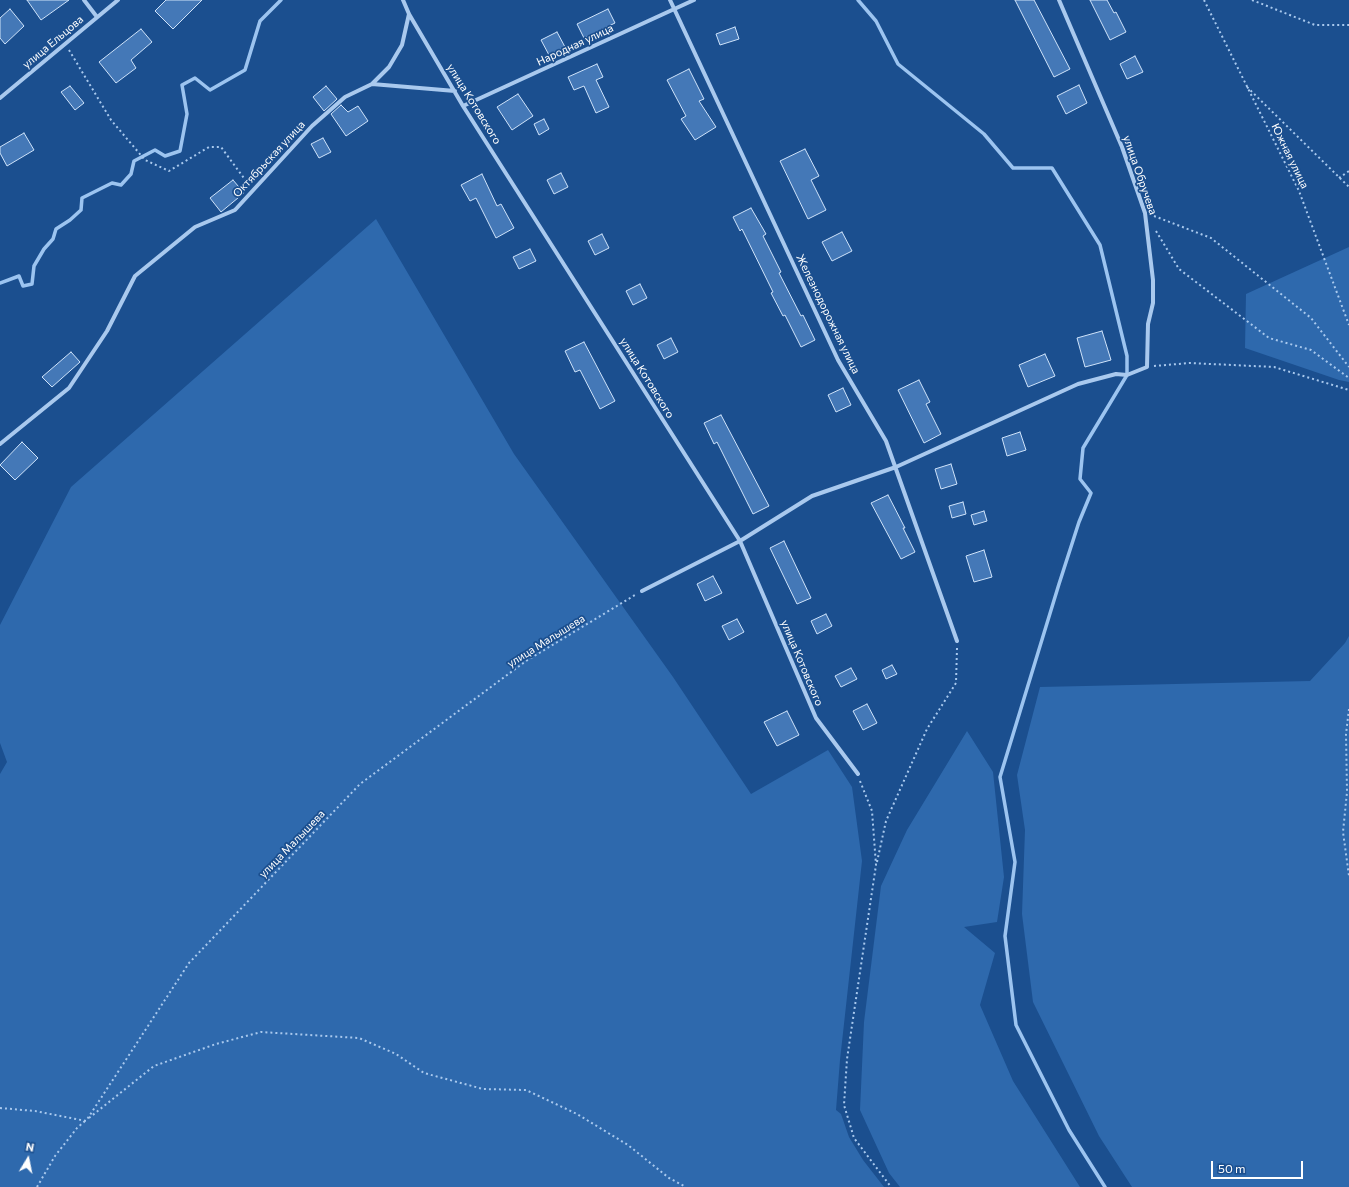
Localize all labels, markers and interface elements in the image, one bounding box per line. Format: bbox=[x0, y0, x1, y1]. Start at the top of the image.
street label: улица Ельцова bbox=[20, 13, 86, 71]
street label: Народная улица bbox=[534, 21, 616, 69]
street label: улица Котовского bbox=[444, 61, 504, 147]
street label: Октябрьская улица bbox=[230, 118, 308, 200]
street label: Южная улица bbox=[1269, 121, 1311, 191]
street label: улица Обручева bbox=[1120, 134, 1160, 216]
street label: Железнодорожная улица bbox=[793, 252, 863, 376]
street label: улица Котовского bbox=[617, 335, 677, 421]
street label: улица Малышева bbox=[505, 612, 587, 670]
street label: улица Котовского bbox=[778, 618, 826, 708]
street label: улица Малышева bbox=[256, 807, 328, 881]
north arrow bbox=[8, 1139, 48, 1179]
text: N bbox=[25, 1140, 35, 1154]
scale bar bbox=[1213, 1153, 1305, 1179]
text: 50 m bbox=[1218, 1161, 1246, 1175]

